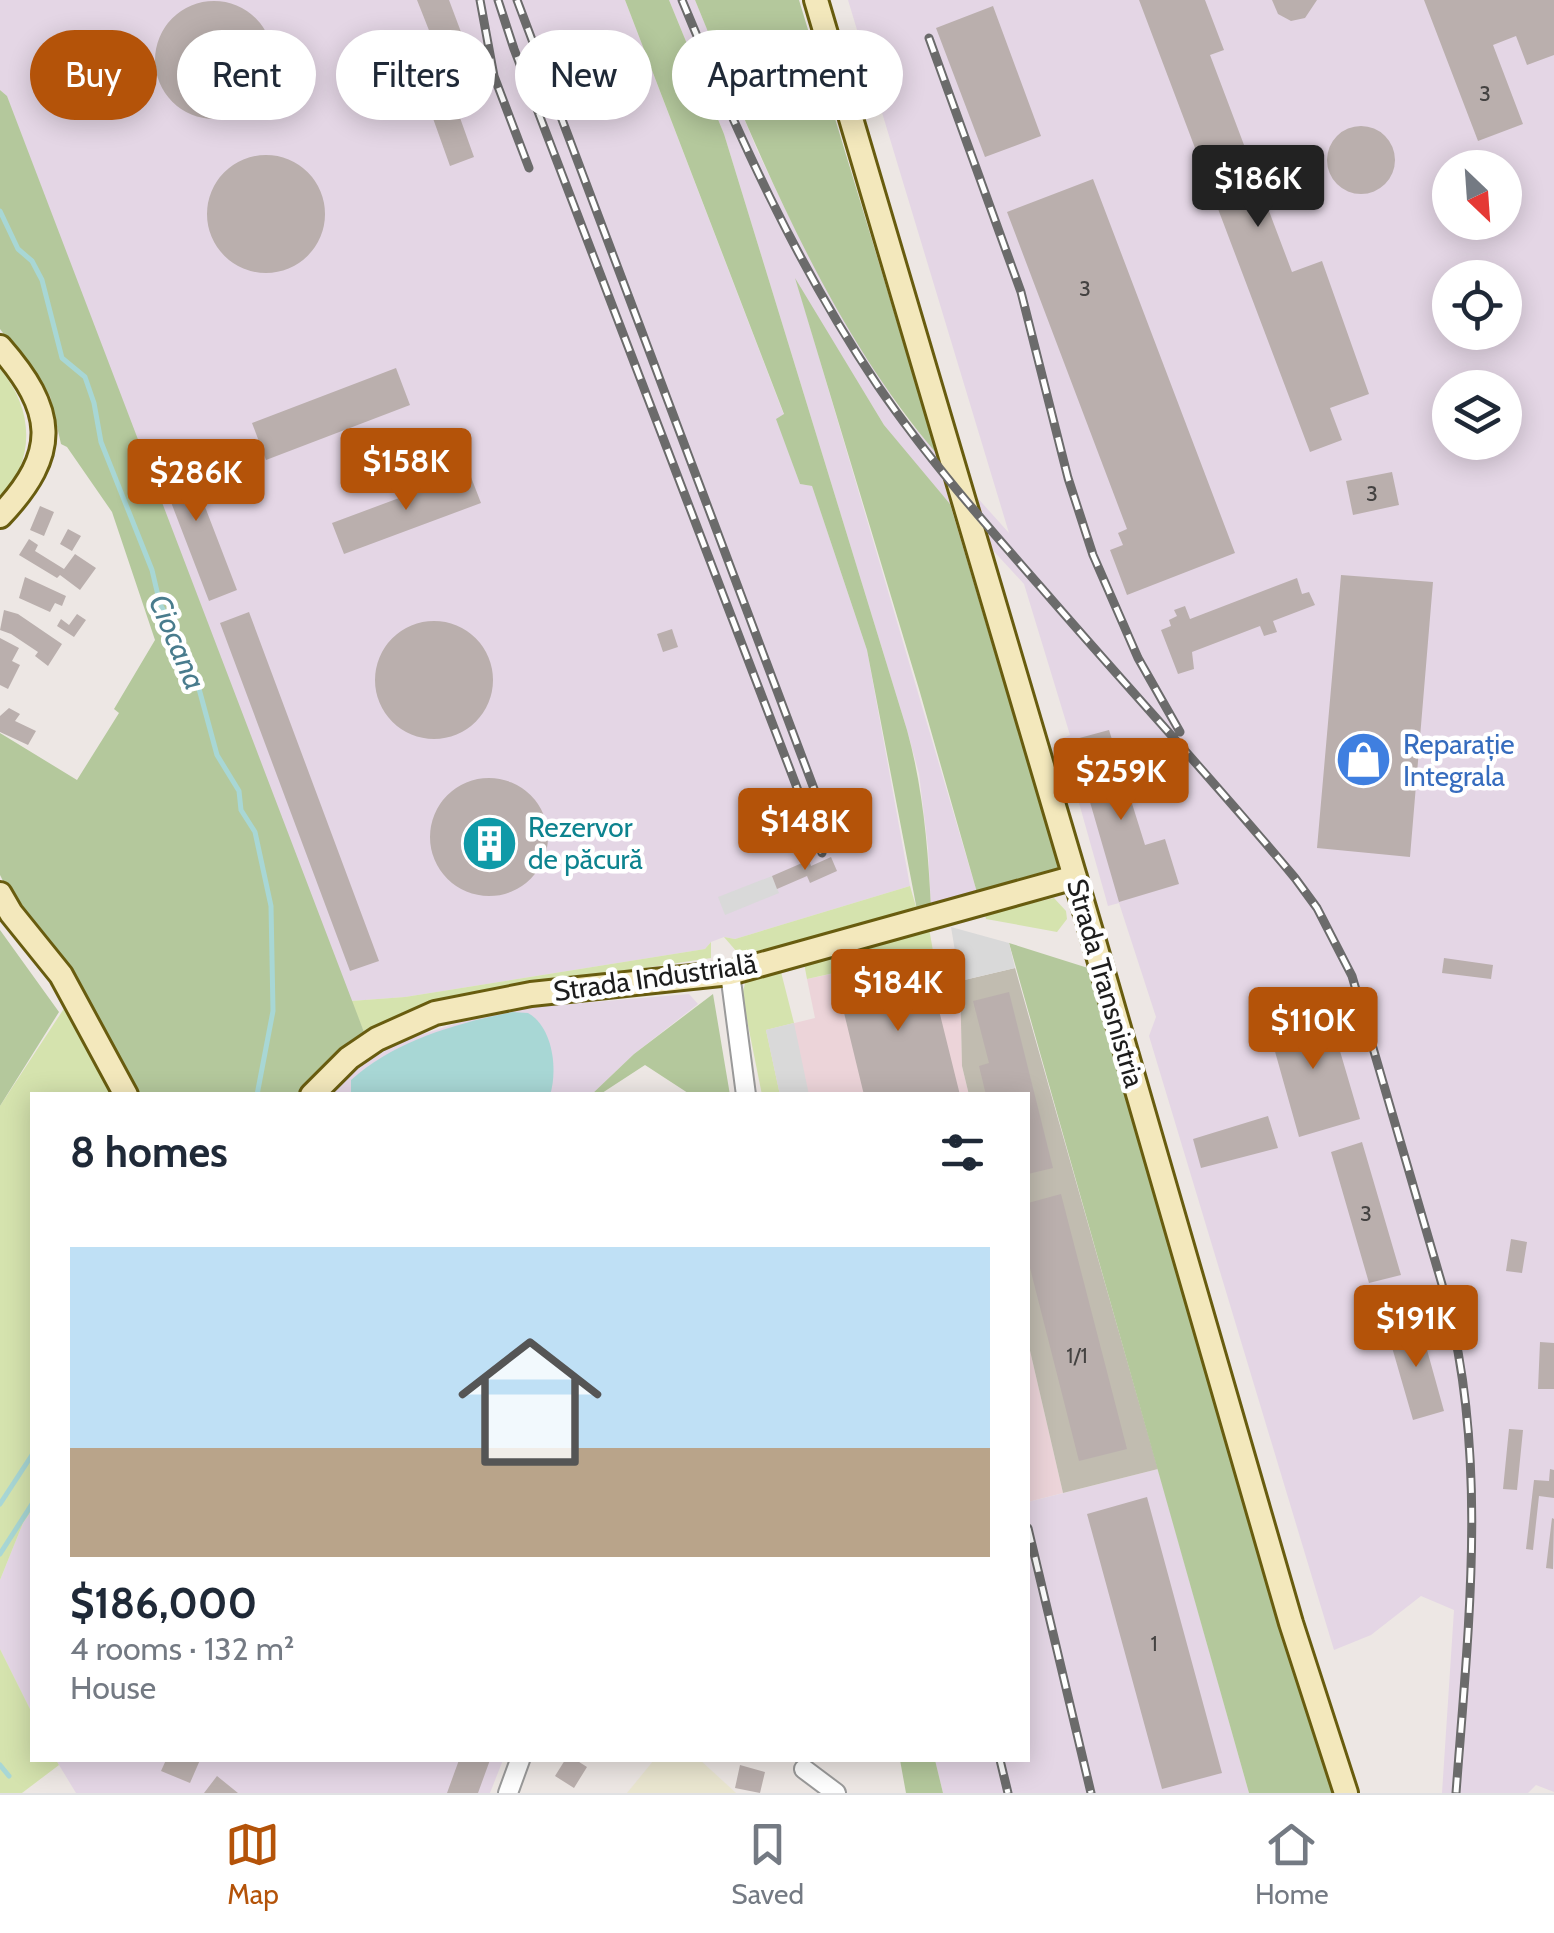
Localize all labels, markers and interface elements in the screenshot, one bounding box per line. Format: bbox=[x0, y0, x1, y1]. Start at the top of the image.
chip: Buy bbox=[30, 30, 157, 120]
chip: Rent bbox=[177, 30, 316, 120]
chip: Filters bbox=[336, 30, 495, 120]
chip: New bbox=[515, 30, 652, 120]
chip: Apartment bbox=[672, 30, 903, 120]
house number: 3 bbox=[1479, 80, 1491, 107]
pin: $186K bbox=[1188, 145, 1328, 230]
north arrow bbox=[1432, 150, 1522, 240]
map controls bbox=[1432, 150, 1522, 460]
text: $186K bbox=[1214, 158, 1302, 197]
button: locate bbox=[1432, 260, 1522, 350]
house number: 3 bbox=[1079, 275, 1091, 302]
button: layers bbox=[1432, 370, 1522, 460]
pin: $158K bbox=[336, 428, 476, 513]
pin: $286K bbox=[126, 439, 266, 524]
text: $158K bbox=[363, 441, 449, 480]
text: $286K bbox=[150, 452, 242, 491]
house number: 3 bbox=[1366, 480, 1378, 507]
water label: Ciocana bbox=[141, 589, 214, 695]
place label: Reparație Integrala bbox=[1403, 727, 1515, 793]
shop icon: Reparație Integrala bbox=[1334, 730, 1394, 790]
pin: $259K bbox=[1051, 738, 1191, 823]
text: $259K bbox=[1076, 751, 1166, 790]
pin: $148K bbox=[735, 788, 875, 873]
text: $148K bbox=[760, 801, 850, 840]
place label: Rezervor de păcură bbox=[528, 810, 643, 876]
building icon: Rezervor de păcură bbox=[459, 813, 519, 873]
street label: Strada Transnistria bbox=[1060, 875, 1152, 1092]
street label: Strada Industrială bbox=[551, 946, 759, 1008]
pin: $184K bbox=[828, 949, 968, 1034]
text: $184K bbox=[853, 962, 943, 1001]
pin: $110K bbox=[1243, 987, 1383, 1072]
text: $110K bbox=[1271, 1000, 1355, 1039]
icon: filters bbox=[935, 1125, 990, 1180]
text: 8 homes bbox=[70, 1126, 228, 1178]
house number: 3 bbox=[1360, 1200, 1372, 1227]
pin: $191K bbox=[1346, 1285, 1486, 1370]
text: $191K bbox=[1376, 1298, 1456, 1337]
icon: home bbox=[440, 1312, 620, 1492]
house number: 1/1 bbox=[1066, 1342, 1088, 1369]
text: $186,000 bbox=[70, 1577, 257, 1629]
text: 4 rooms · 132 m² bbox=[70, 1629, 294, 1668]
house number: 1 bbox=[1150, 1630, 1158, 1657]
text: House bbox=[70, 1668, 156, 1707]
tab: Map bbox=[225, 1817, 280, 1911]
tab: Saved bbox=[731, 1817, 804, 1911]
tab: Home bbox=[1255, 1817, 1329, 1911]

